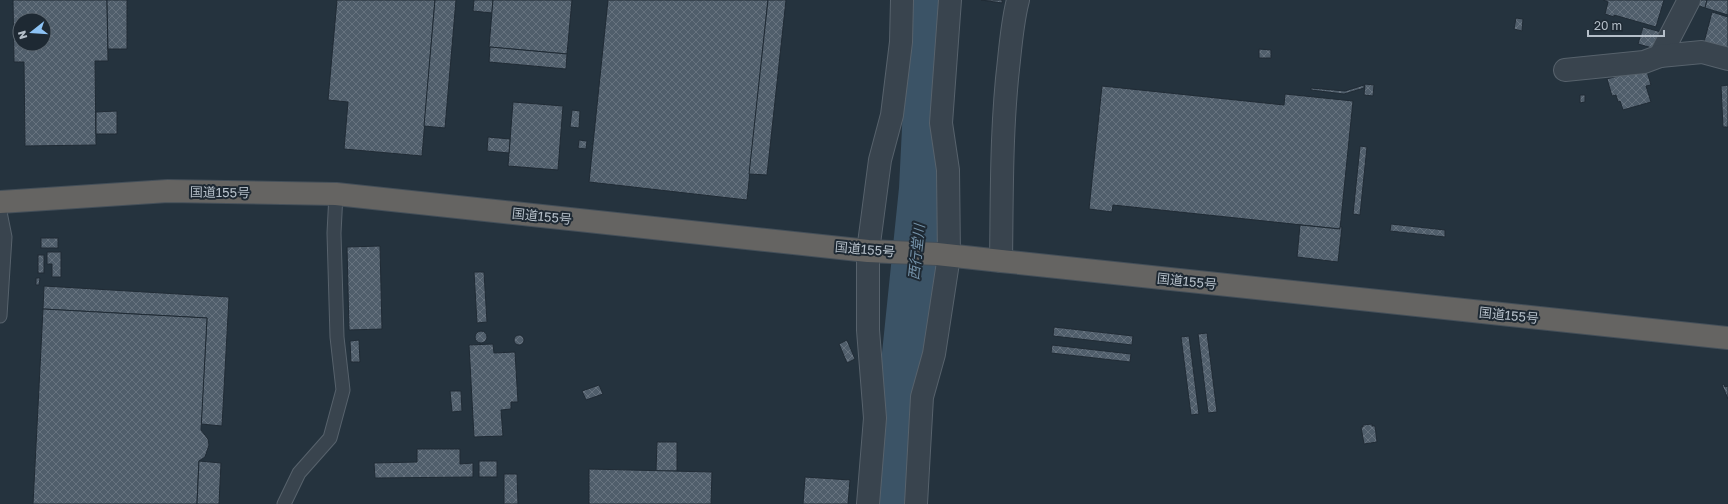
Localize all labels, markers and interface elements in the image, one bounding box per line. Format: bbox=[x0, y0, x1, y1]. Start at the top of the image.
north arrow bbox=[12, 12, 52, 52]
scale bar bbox=[1588, 12, 1664, 38]
text: 20 m bbox=[1594, 18, 1622, 33]
text: N bbox=[15, 29, 29, 41]
street label: 国道155号 bbox=[190, 183, 250, 201]
street label: 国道155号 bbox=[511, 205, 573, 227]
water label: 西行堂川 bbox=[905, 221, 928, 281]
street label: 国道155号 bbox=[834, 238, 896, 260]
street label: 国道155号 bbox=[1156, 270, 1218, 292]
street label: 国道155号 bbox=[1478, 304, 1540, 326]

